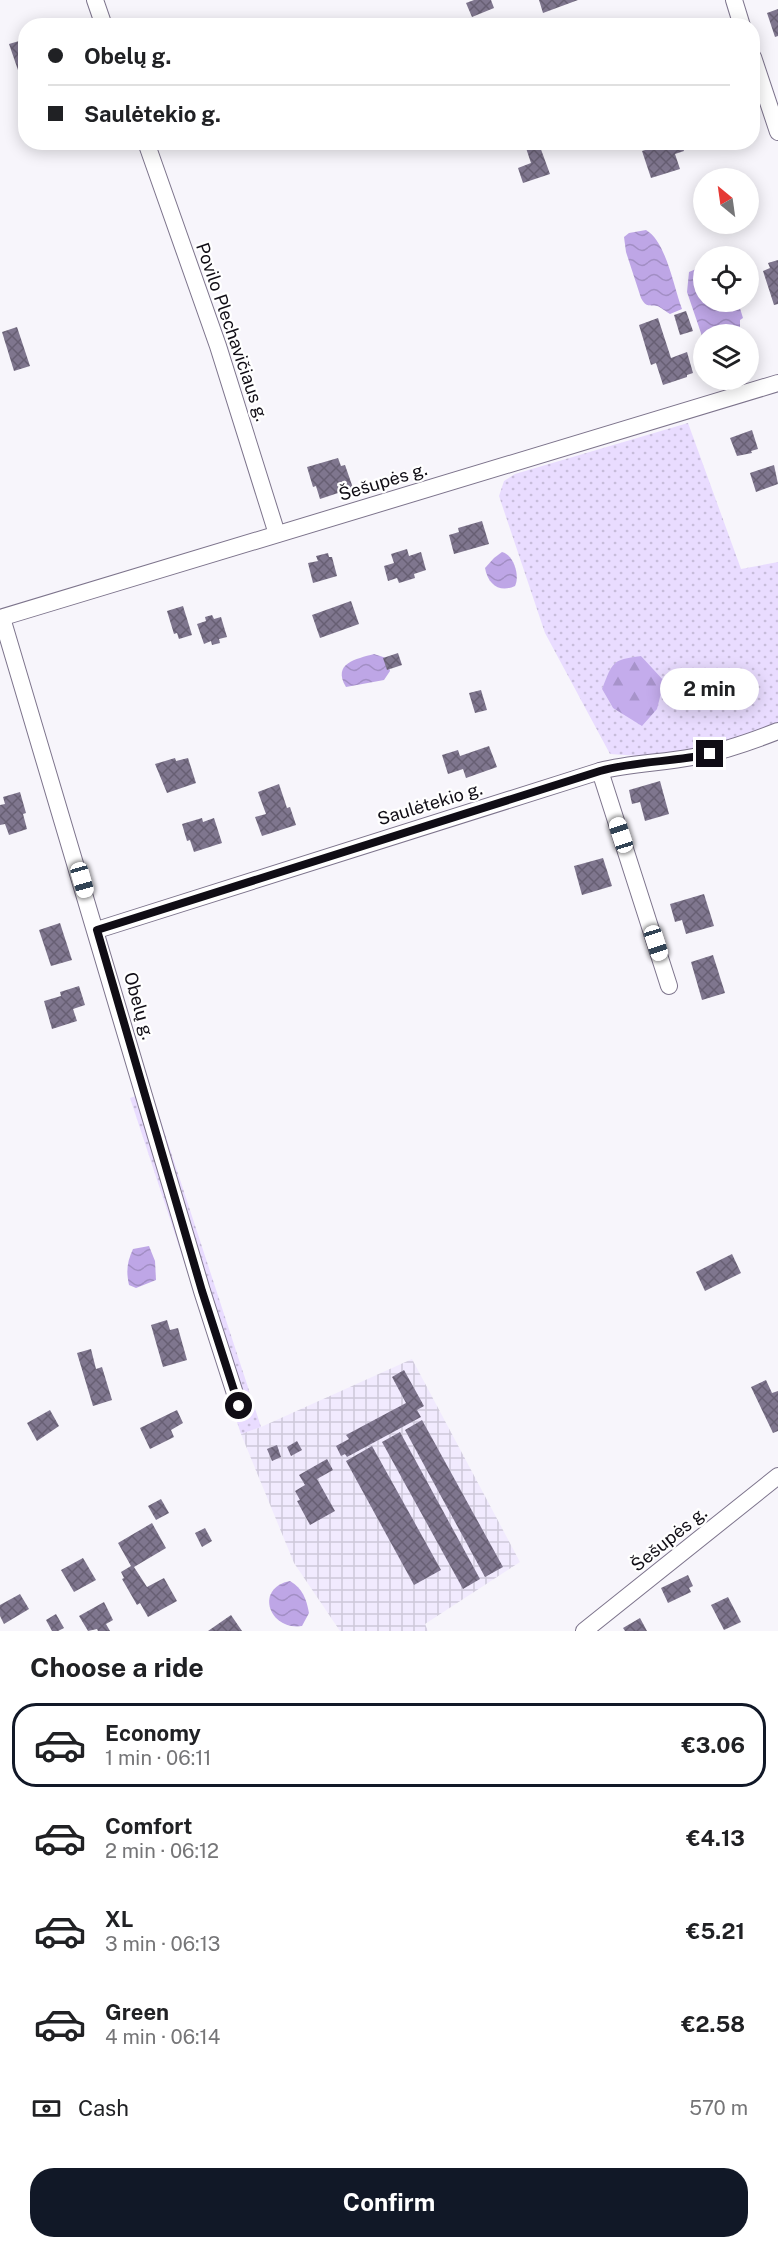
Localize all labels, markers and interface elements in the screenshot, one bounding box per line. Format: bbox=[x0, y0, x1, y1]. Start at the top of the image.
text: Obelų g. bbox=[84, 43, 171, 69]
text: Saulėtekio g. bbox=[84, 101, 221, 127]
north arrow bbox=[693, 168, 759, 234]
map controls bbox=[693, 168, 759, 390]
street label: Povilo Plechavičiaus g. bbox=[192, 240, 273, 424]
button: locate bbox=[693, 246, 759, 312]
button: layers bbox=[693, 324, 759, 390]
street label: Šešupės g. bbox=[336, 458, 430, 505]
callout: 2 min bbox=[660, 667, 760, 709]
text: 2 min bbox=[683, 677, 736, 701]
route end bbox=[696, 740, 723, 767]
street label: Saulėtekio g. bbox=[375, 778, 485, 829]
car bbox=[607, 815, 635, 855]
car bbox=[68, 860, 96, 900]
car bbox=[642, 923, 670, 963]
street label: Obelų g. bbox=[120, 970, 159, 1042]
route start bbox=[225, 1392, 252, 1419]
street label: Šešupės g. bbox=[627, 1502, 711, 1576]
text: Choose a ride bbox=[30, 1651, 204, 1683]
icon: car bbox=[33, 1718, 87, 1772]
text: Economy bbox=[105, 1720, 201, 1746]
text: €3.06 bbox=[681, 1732, 745, 1758]
text: 1 min · 06:11 bbox=[105, 1746, 211, 1770]
icon: car bbox=[33, 1811, 87, 1865]
text: Comfort bbox=[105, 1813, 192, 1839]
text: €4.13 bbox=[686, 1825, 745, 1851]
text: 2 min · 06:12 bbox=[105, 1839, 219, 1863]
icon: car bbox=[33, 1904, 87, 1958]
text: XL bbox=[105, 1906, 133, 1932]
text: €5.21 bbox=[686, 1918, 745, 1944]
text: 3 min · 06:13 bbox=[105, 1932, 220, 1956]
icon: car bbox=[33, 1997, 87, 2051]
text: Green bbox=[105, 1999, 169, 2025]
text: €2.58 bbox=[681, 2011, 745, 2037]
text: 4 min · 06:14 bbox=[105, 2025, 220, 2049]
icon: cash bbox=[30, 2092, 63, 2125]
text: Cash bbox=[78, 2095, 129, 2121]
text: 570 m bbox=[689, 2096, 748, 2120]
button: Confirm bbox=[30, 2168, 748, 2237]

